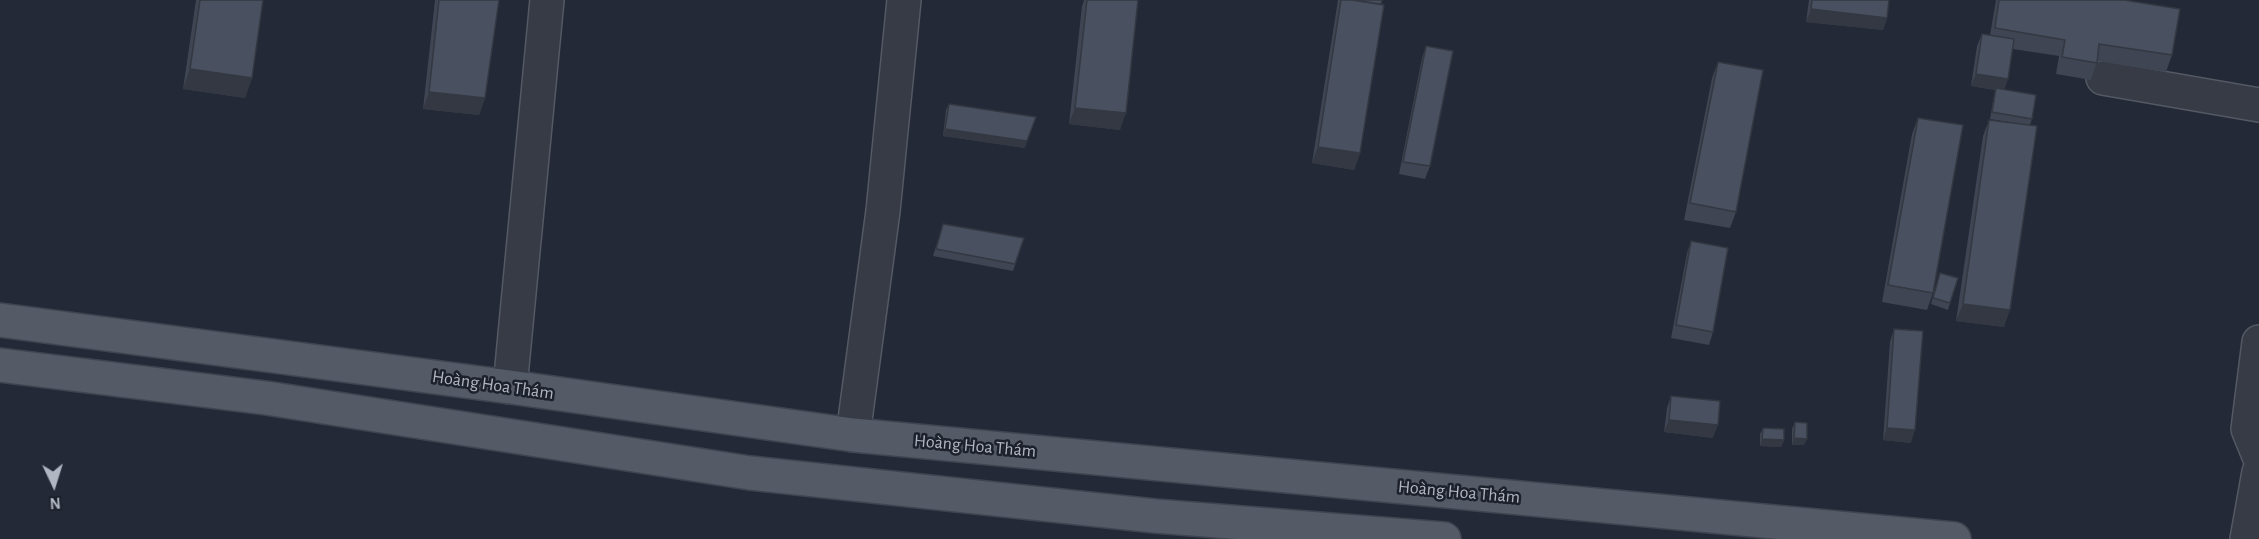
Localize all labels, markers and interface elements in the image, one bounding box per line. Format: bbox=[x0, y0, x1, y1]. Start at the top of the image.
street label: Hoàng Hoa Thám bbox=[431, 366, 555, 404]
street label: Hoàng Hoa Thám bbox=[913, 430, 1037, 462]
north arrow bbox=[24, 455, 84, 515]
street label: Hoàng Hoa Thám bbox=[1397, 476, 1521, 508]
text: N bbox=[49, 495, 61, 511]

